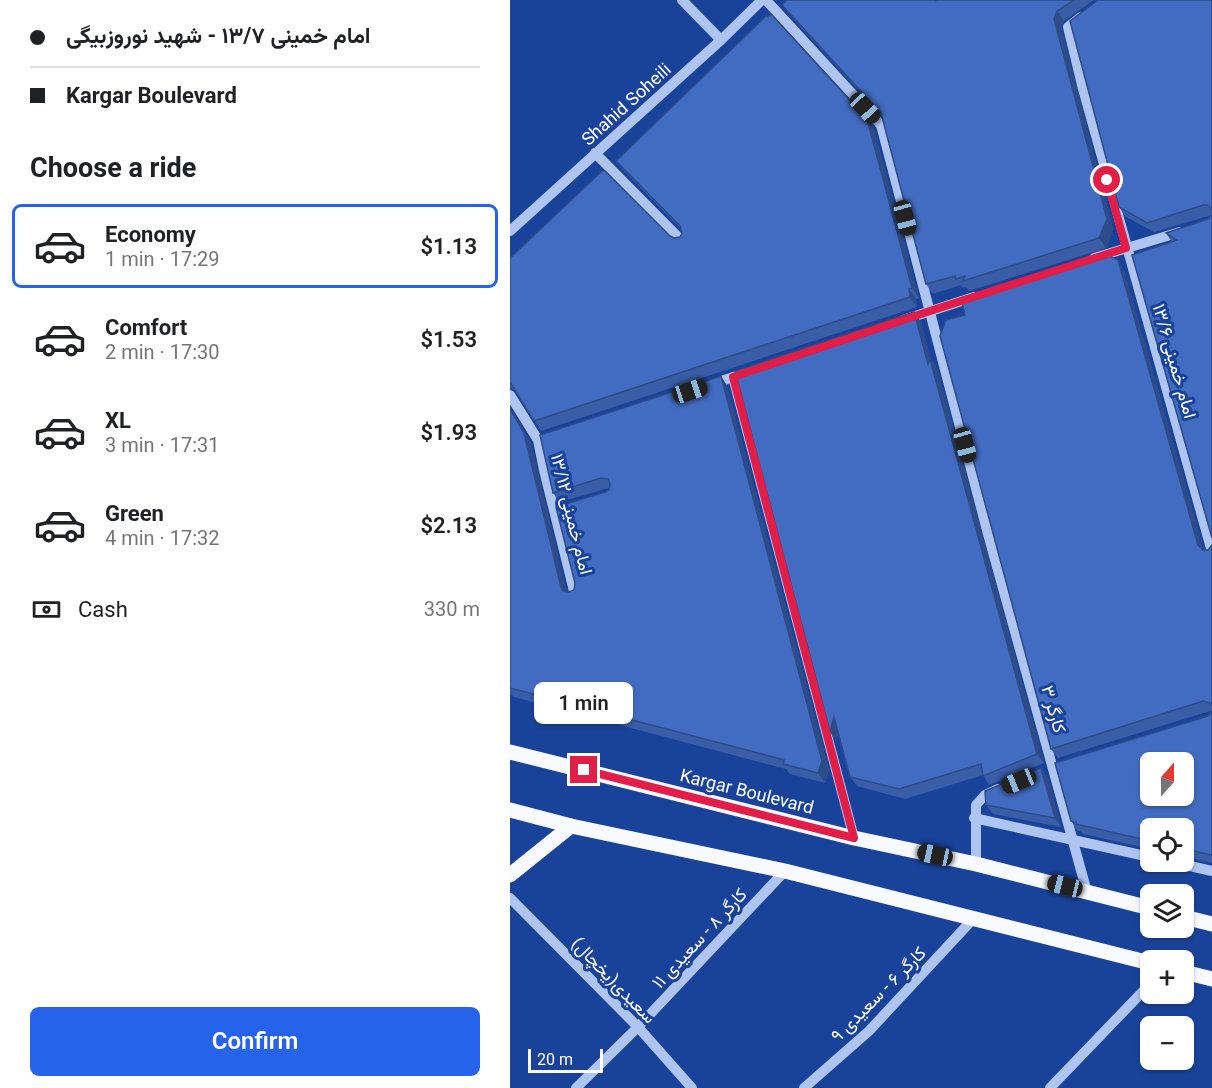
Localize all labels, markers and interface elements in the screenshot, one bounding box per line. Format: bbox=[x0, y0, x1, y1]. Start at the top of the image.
text: امام خمینی ۱۳/۷ - شهید نوروزبیگی bbox=[66, 23, 371, 48]
street label: Shahid Soheili bbox=[577, 58, 675, 150]
text: Kargar Boulevard bbox=[66, 83, 237, 108]
car bbox=[846, 89, 884, 127]
text: Choose a ride bbox=[30, 152, 196, 184]
route start bbox=[1093, 166, 1120, 193]
car bbox=[892, 198, 918, 238]
icon: car bbox=[33, 219, 87, 273]
text: Economy bbox=[105, 222, 196, 247]
text: $1.13 bbox=[420, 234, 477, 259]
text: 1 min · 17:29 bbox=[105, 247, 220, 271]
street label: امام خمینی ۱۳/۶ bbox=[1147, 301, 1201, 421]
icon: car bbox=[33, 312, 87, 366]
text: Comfort bbox=[105, 315, 187, 340]
text: $1.53 bbox=[420, 327, 477, 352]
text: 2 min · 17:30 bbox=[105, 340, 220, 364]
car bbox=[670, 377, 710, 405]
icon: car bbox=[33, 405, 87, 459]
text: XL bbox=[105, 408, 131, 433]
text: $1.93 bbox=[420, 420, 477, 445]
car bbox=[952, 425, 978, 465]
text: 3 min · 17:31 bbox=[105, 433, 220, 457]
street label: امام خمینی ۱۳/۱۲ bbox=[545, 451, 597, 577]
icon: car bbox=[33, 498, 87, 552]
text: Green bbox=[105, 501, 164, 526]
text: $2.13 bbox=[420, 513, 477, 538]
text: 4 min · 17:32 bbox=[105, 526, 220, 550]
icon: cash bbox=[30, 593, 63, 626]
text: Cash bbox=[78, 597, 128, 622]
text: 330 m bbox=[424, 597, 480, 621]
callout: 1 min bbox=[535, 683, 634, 725]
street label: کارگر ۳ bbox=[1036, 683, 1071, 735]
text: 1 min bbox=[558, 691, 609, 715]
north arrow bbox=[1140, 752, 1194, 806]
map controls bbox=[1140, 752, 1194, 1070]
route end bbox=[570, 756, 597, 783]
street label: Kargar Boulevard bbox=[678, 764, 816, 818]
car bbox=[999, 766, 1039, 796]
button: locate bbox=[1140, 818, 1194, 872]
car bbox=[916, 842, 954, 868]
car bbox=[1045, 873, 1085, 899]
street label: کارگر ۸ - سعیدی ۱۱ bbox=[647, 884, 751, 993]
button: layers bbox=[1140, 884, 1194, 938]
street label: سعیدی(یخچال) bbox=[566, 932, 660, 1029]
street label: کارگر ۶ - سعیدی ۹ bbox=[826, 942, 931, 1047]
button: + bbox=[1140, 950, 1194, 1004]
button: Confirm bbox=[30, 1007, 480, 1076]
button: − bbox=[1140, 1016, 1194, 1070]
scale bar bbox=[528, 1046, 603, 1074]
text: 20 m bbox=[537, 1050, 573, 1069]

